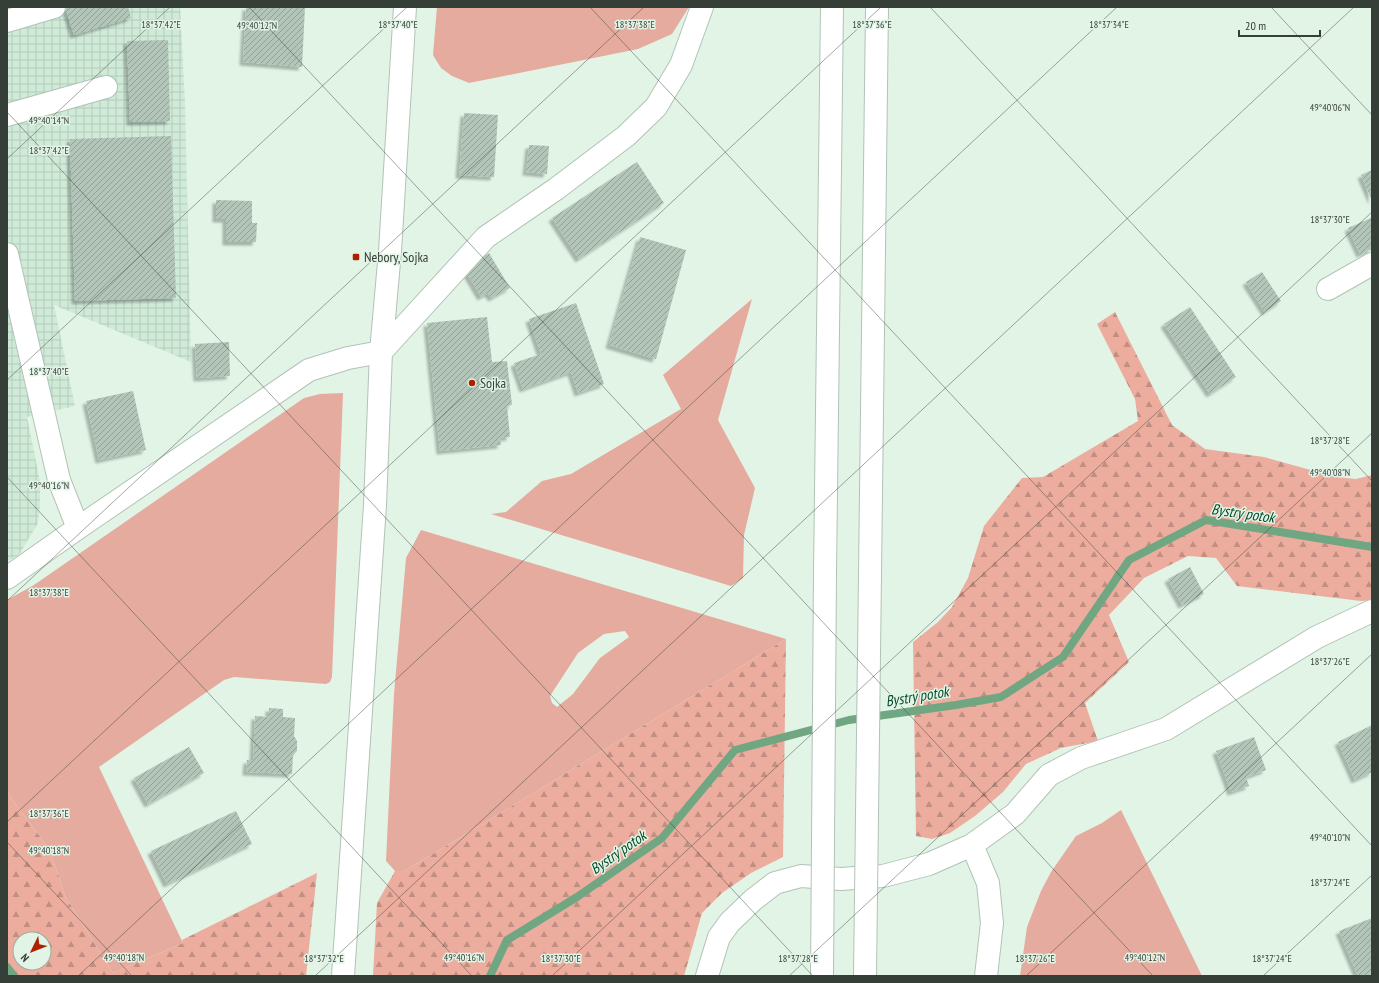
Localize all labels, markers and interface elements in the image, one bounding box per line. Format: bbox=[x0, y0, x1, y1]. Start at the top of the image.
scale bar bbox=[1239, 12, 1320, 38]
text: 18°37'42"E bbox=[141, 18, 181, 31]
text: 18°37'40"E bbox=[378, 18, 418, 31]
text: 18°37'38"E bbox=[615, 18, 655, 31]
text: 18°37'36"E bbox=[852, 18, 892, 31]
text: 18°37'34"E bbox=[1089, 18, 1129, 31]
text: 20 m bbox=[1245, 18, 1266, 33]
text: 49°40'12"N bbox=[237, 19, 277, 32]
text: 49°40'06"N bbox=[1310, 101, 1350, 114]
text: 49°40'14"N bbox=[29, 114, 69, 127]
text: 18°37'42"E bbox=[29, 144, 69, 157]
text: 18°37'30"E bbox=[1310, 213, 1350, 226]
place label: Nebory, Sojka bbox=[364, 248, 428, 266]
marker: Nebory, Sojka bbox=[351, 252, 361, 262]
text: 18°37'40"E bbox=[29, 365, 69, 378]
place label: Sojka bbox=[480, 374, 506, 392]
marker: Sojka bbox=[467, 378, 477, 388]
text: 18°37'28"E bbox=[1310, 434, 1350, 447]
text: 49°40'08"N bbox=[1310, 466, 1350, 479]
text: 49°40'16"N bbox=[29, 479, 69, 492]
water label: Bystrý potok bbox=[1210, 499, 1278, 527]
text: 18°37'38"E bbox=[29, 586, 69, 599]
text: 18°37'26"E bbox=[1310, 655, 1350, 668]
water label: Bystrý potok bbox=[884, 681, 952, 710]
text: 18°37'36"E bbox=[29, 807, 69, 820]
water label: Bystrý potok bbox=[586, 825, 651, 878]
text: 49°40'10"N bbox=[1310, 831, 1350, 844]
text: 49°40'18"N bbox=[29, 844, 69, 857]
text: 18°37'24"E bbox=[1310, 876, 1350, 889]
north arrow bbox=[12, 931, 52, 971]
text: N bbox=[18, 951, 32, 965]
text: 49°40'18"N bbox=[104, 951, 144, 964]
text: 49°40'16"N bbox=[444, 951, 484, 964]
text: 49°40'12"N bbox=[1125, 951, 1165, 964]
text: 18°37'32"E bbox=[304, 952, 344, 965]
text: 18°37'30"E bbox=[541, 952, 581, 965]
text: 18°37'28"E bbox=[778, 952, 818, 965]
text: 18°37'26"E bbox=[1015, 952, 1055, 965]
text: 18°37'24"E bbox=[1252, 952, 1292, 965]

